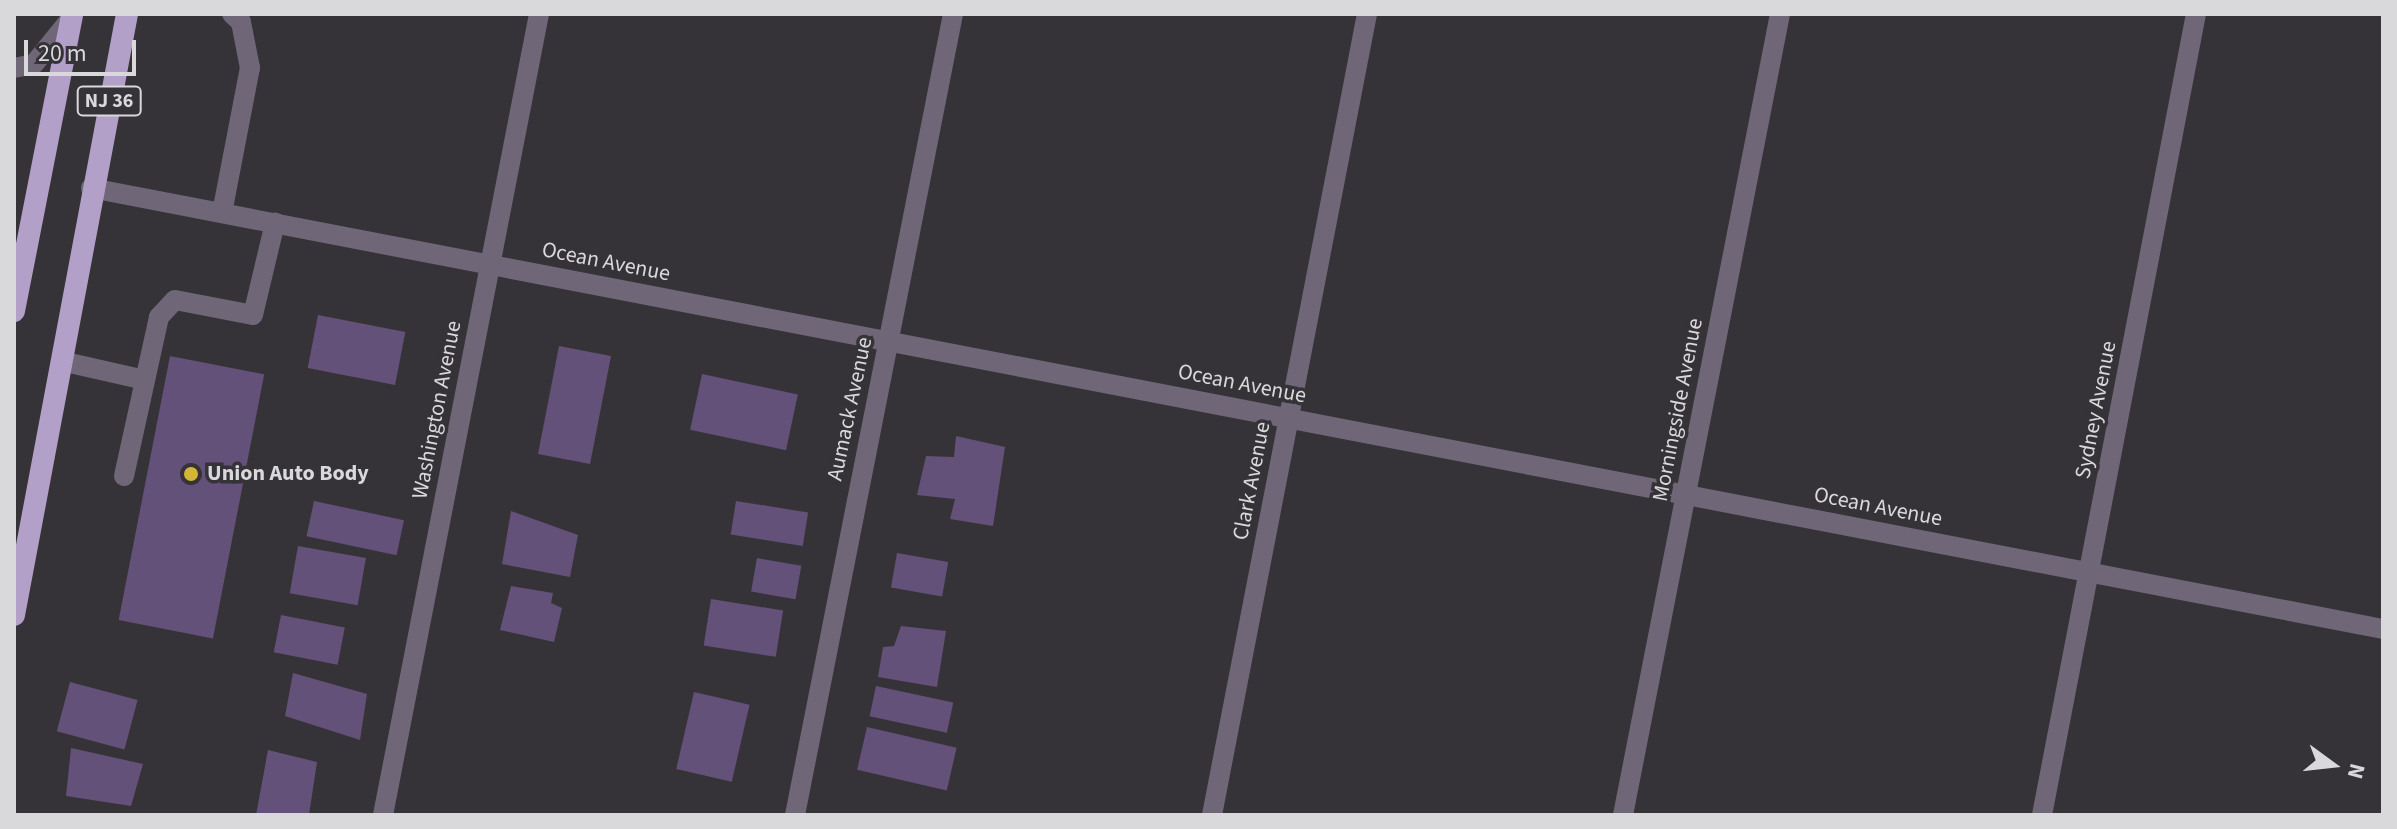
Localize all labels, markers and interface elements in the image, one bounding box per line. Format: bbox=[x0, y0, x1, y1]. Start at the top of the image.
scale bar bbox=[28, 24, 140, 74]
text: 20 m bbox=[38, 36, 87, 71]
road number: NJ 36 bbox=[75, 85, 143, 117]
street label: Ocean Avenue bbox=[540, 237, 672, 287]
street label: Morningside Avenue bbox=[1647, 316, 1709, 504]
street label: Washington Avenue bbox=[407, 319, 467, 501]
street label: Aumack Avenue bbox=[822, 335, 878, 483]
street label: Sydney Avenue bbox=[2070, 339, 2122, 481]
street label: Ocean Avenue bbox=[1176, 359, 1308, 409]
street label: Clark Avenue bbox=[1228, 420, 1276, 542]
place label: Union Auto Body bbox=[207, 461, 369, 487]
marker: Union Auto Body bbox=[182, 465, 200, 483]
street label: Ocean Avenue bbox=[1812, 482, 1944, 532]
north arrow bbox=[2293, 725, 2373, 805]
text: N bbox=[2339, 760, 2374, 782]

